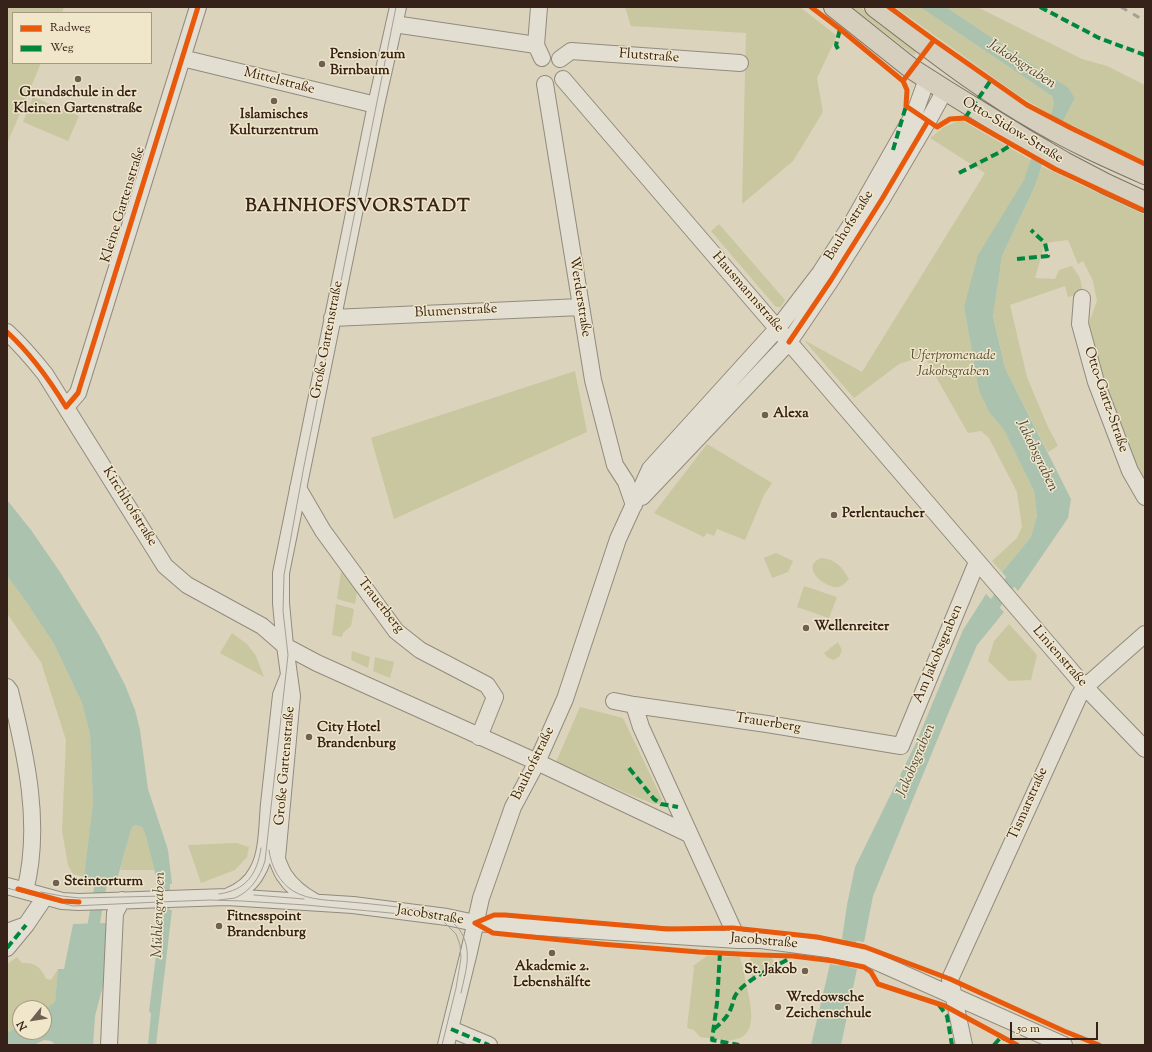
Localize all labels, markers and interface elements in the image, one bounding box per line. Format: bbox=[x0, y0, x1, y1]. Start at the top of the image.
legend bbox=[12, 12, 152, 64]
text: Radweg bbox=[50, 19, 91, 37]
water label: Jakobsgraben bbox=[983, 36, 1059, 94]
text: Weg bbox=[50, 39, 74, 57]
street label: Flutstraße bbox=[618, 47, 680, 67]
place label: Pension zum Birnbaum bbox=[330, 48, 405, 80]
marker: Pension zum Birnbaum bbox=[317, 59, 327, 69]
street label: Mittelstraße bbox=[242, 65, 316, 99]
marker: Grundschule in der Kleinen Gartenstraße bbox=[73, 74, 83, 84]
place label: Grundschule in der Kleinen Gartenstraße bbox=[14, 86, 142, 118]
street label: Otto-Sidow-Straße bbox=[958, 94, 1066, 168]
marker: Islamisches Kulturzentrum bbox=[269, 96, 279, 106]
place label: Islamisches Kulturzentrum bbox=[229, 108, 319, 140]
street label: Kleine Gartenstraße bbox=[98, 145, 150, 265]
street label: Bauhofstraße bbox=[822, 188, 878, 264]
district label: BAHNHOFSVORSTADT bbox=[245, 197, 471, 219]
street label: Hausmannstraße bbox=[707, 249, 787, 337]
street label: Werderstraße bbox=[564, 255, 594, 339]
street label: Große Gartenstraße bbox=[308, 280, 348, 400]
street label: Blumenstraße bbox=[414, 301, 498, 323]
street label: Otto-Gartz-Straße bbox=[1079, 345, 1131, 455]
park label: Uferpromenade Jakobsgraben bbox=[910, 349, 996, 382]
place label: Alexa bbox=[773, 407, 809, 423]
marker: Alexa bbox=[760, 410, 770, 420]
water label: Jakobsgraben bbox=[1011, 417, 1061, 495]
street label: Kirchhofstraße bbox=[98, 464, 160, 550]
place label: Perlentaucher bbox=[842, 507, 925, 523]
marker: Perlentaucher bbox=[829, 510, 839, 520]
street label: Trauerberg bbox=[353, 575, 407, 637]
street label: Am Jakobsgraben bbox=[911, 602, 967, 706]
place label: Wellenreiter bbox=[814, 620, 889, 636]
marker: Wellenreiter bbox=[801, 623, 811, 633]
street label: Linienstraße bbox=[1028, 623, 1090, 691]
street label: Große Gartenstraße bbox=[272, 706, 300, 826]
street label: Trauerberg bbox=[734, 711, 802, 737]
place label: City Hotel Brandenburg bbox=[317, 721, 396, 754]
water label: Jakobsgraben bbox=[894, 722, 940, 800]
street label: Bauhofstraße bbox=[509, 725, 559, 803]
marker: City Hotel Brandenburg bbox=[304, 732, 314, 742]
street label: Tismarstraße bbox=[1006, 765, 1052, 843]
water label: Mühlengraben bbox=[149, 872, 171, 958]
place label: Steintorturm bbox=[64, 875, 143, 891]
marker: Steintorturm bbox=[51, 878, 61, 888]
street label: Jacobstraße bbox=[395, 902, 465, 930]
place label: Fitnesspoint Brandenburg bbox=[227, 910, 306, 942]
marker: Fitnesspoint Brandenburg bbox=[214, 921, 224, 931]
street label: Jacobstraße bbox=[730, 931, 798, 953]
marker: Akademie 2. Lebenshälfte bbox=[547, 948, 557, 958]
place label: Akademie 2. Lebenshälfte bbox=[513, 960, 591, 992]
place label: St. Jakob bbox=[744, 963, 797, 979]
marker: St. Jakob bbox=[800, 966, 810, 976]
place label: Wredowsche Zeichenschule bbox=[786, 991, 872, 1024]
north arrow bbox=[12, 1000, 52, 1040]
marker: Wredowsche Zeichenschule bbox=[773, 1002, 783, 1012]
scale bar bbox=[1012, 1014, 1100, 1040]
text: N bbox=[13, 1018, 32, 1033]
text: 50 m bbox=[1017, 1020, 1040, 1038]

